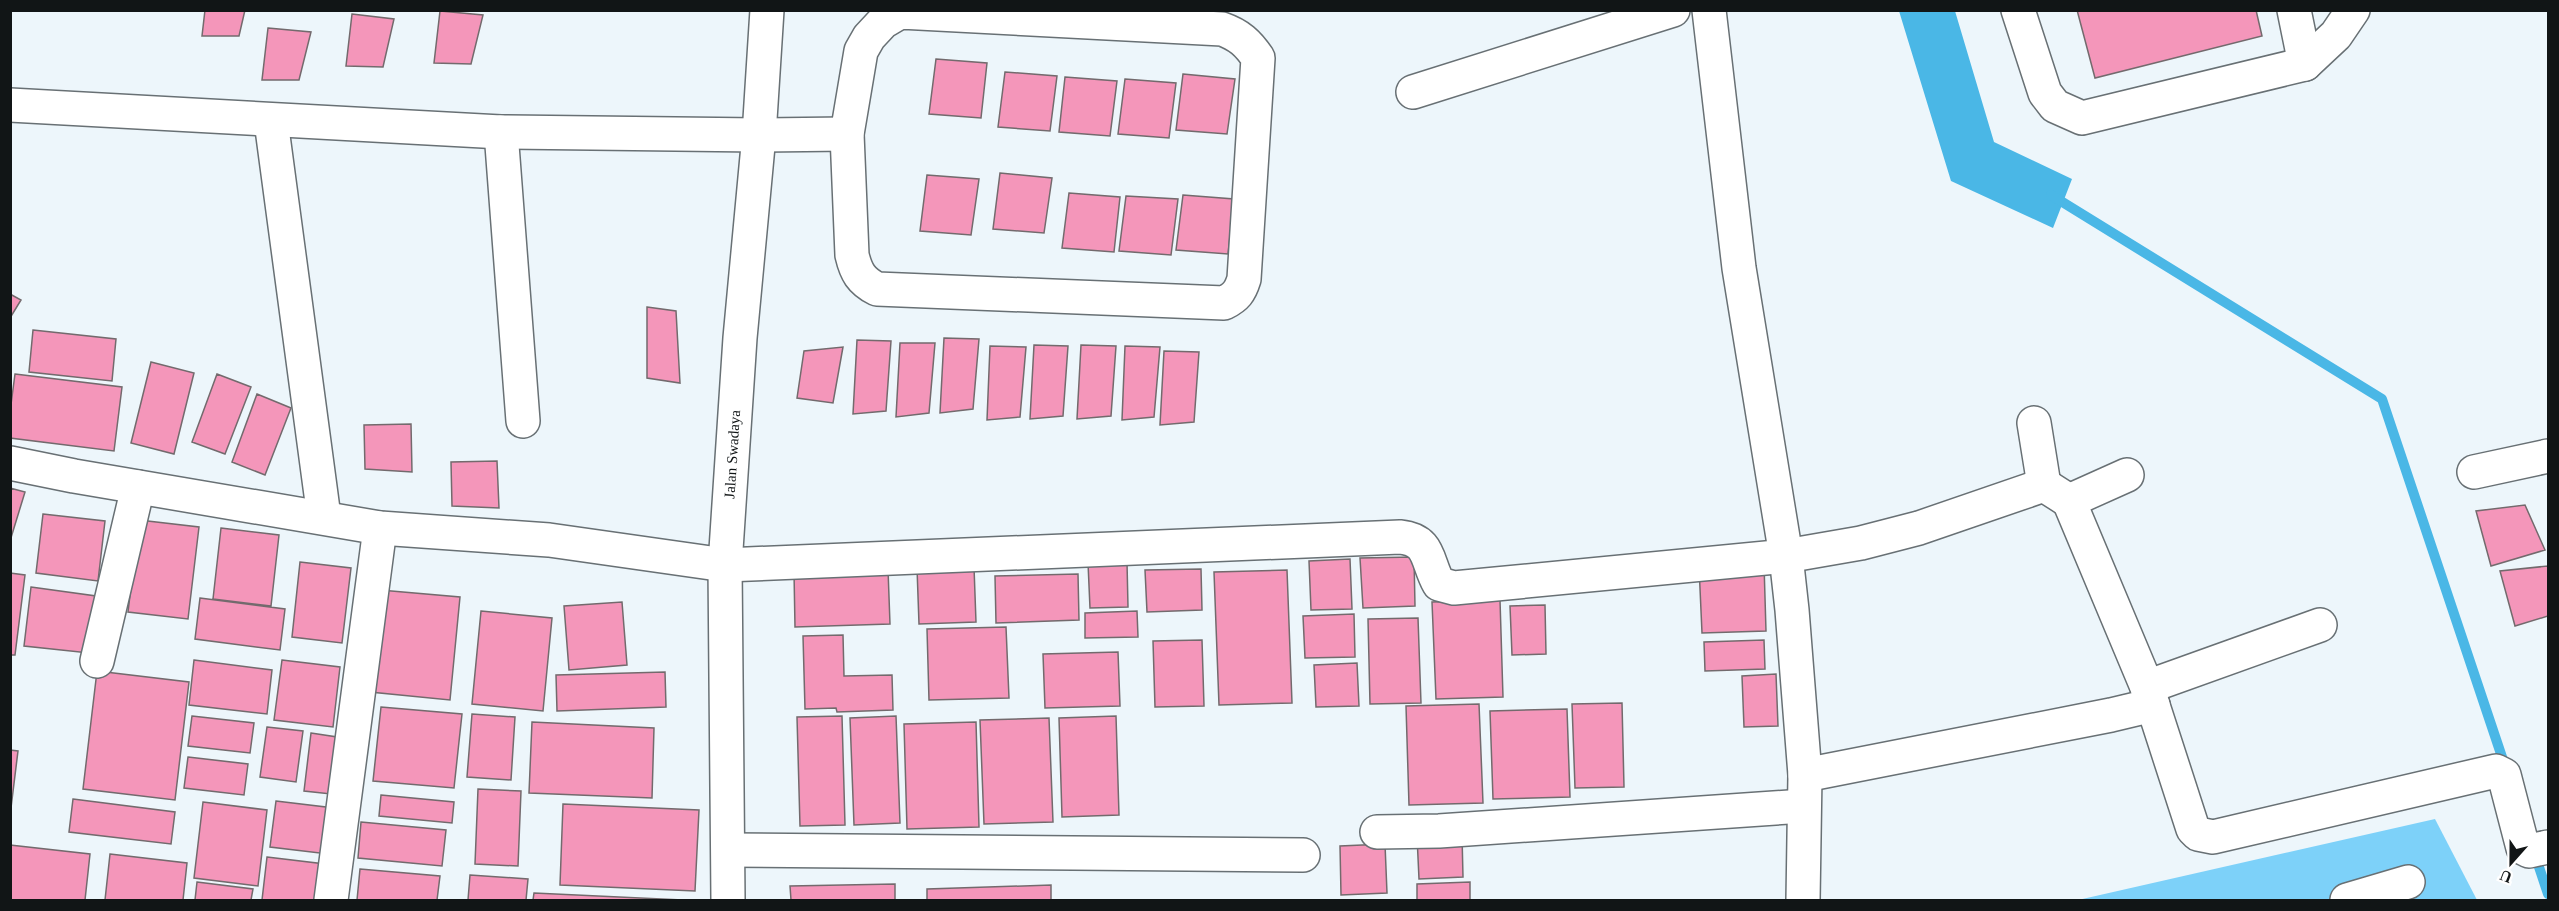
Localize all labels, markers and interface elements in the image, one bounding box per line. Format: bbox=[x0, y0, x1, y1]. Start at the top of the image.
street label: Jalan Swadaya bbox=[721, 409, 743, 499]
north arrow bbox=[2481, 833, 2541, 893]
text: U bbox=[2497, 866, 2514, 887]

